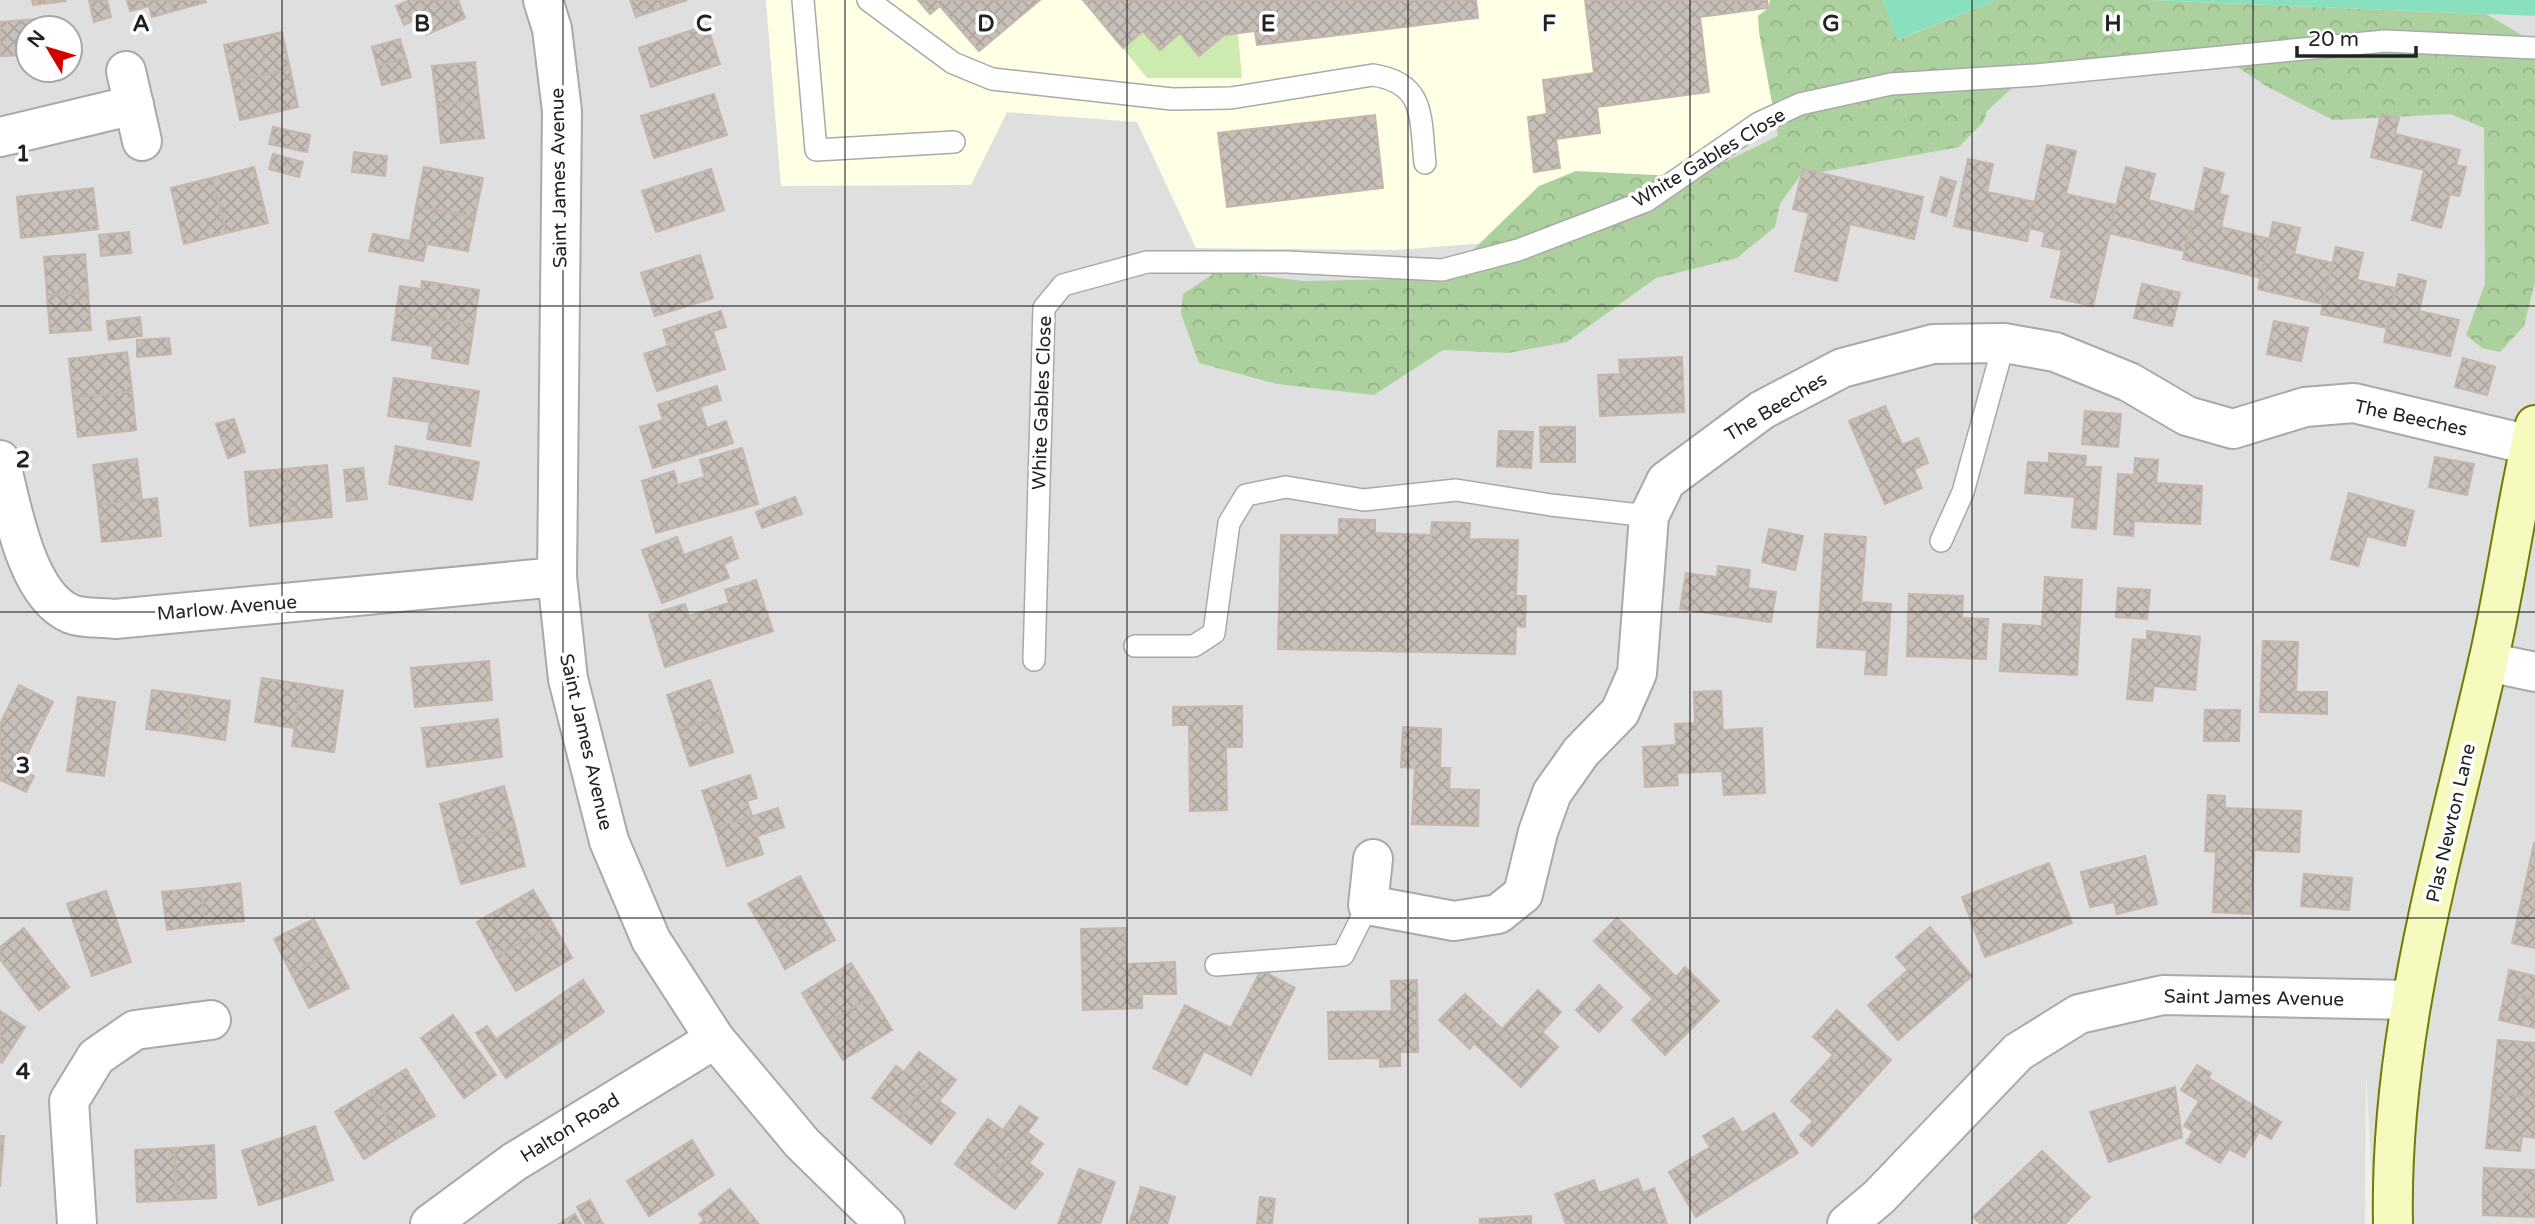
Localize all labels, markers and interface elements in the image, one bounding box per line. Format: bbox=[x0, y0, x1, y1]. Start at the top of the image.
text: A bbox=[132, 10, 150, 38]
text: B bbox=[414, 10, 430, 38]
text: C bbox=[696, 10, 712, 38]
text: D bbox=[977, 10, 995, 38]
text: E bbox=[1261, 10, 1275, 38]
text: F bbox=[1542, 10, 1556, 38]
text: G bbox=[1822, 10, 1840, 38]
text: H bbox=[2104, 10, 2122, 38]
north arrow bbox=[14, 14, 84, 84]
scale bar bbox=[2297, 14, 2416, 58]
text: N bbox=[23, 26, 50, 52]
text: 20 m bbox=[2308, 27, 2359, 52]
street label: Saint James Avenue bbox=[546, 88, 572, 268]
street label: White Gables Close bbox=[1629, 104, 1789, 212]
text: 1 bbox=[16, 140, 30, 168]
street label: White Gables Close bbox=[1028, 316, 1056, 490]
street label: The Beeches bbox=[1721, 368, 1831, 446]
street label: The Beeches bbox=[2353, 395, 2469, 441]
text: 2 bbox=[16, 446, 30, 474]
street label: Marlow Avenue bbox=[156, 591, 298, 625]
street label: Saint James Avenue bbox=[555, 652, 617, 832]
street label: Plas Newton Lane bbox=[2422, 741, 2480, 905]
text: 3 bbox=[16, 752, 30, 780]
street label: Saint James Avenue bbox=[2164, 985, 2344, 1011]
text: 4 bbox=[16, 1058, 31, 1086]
street label: Halton Road bbox=[516, 1089, 624, 1167]

